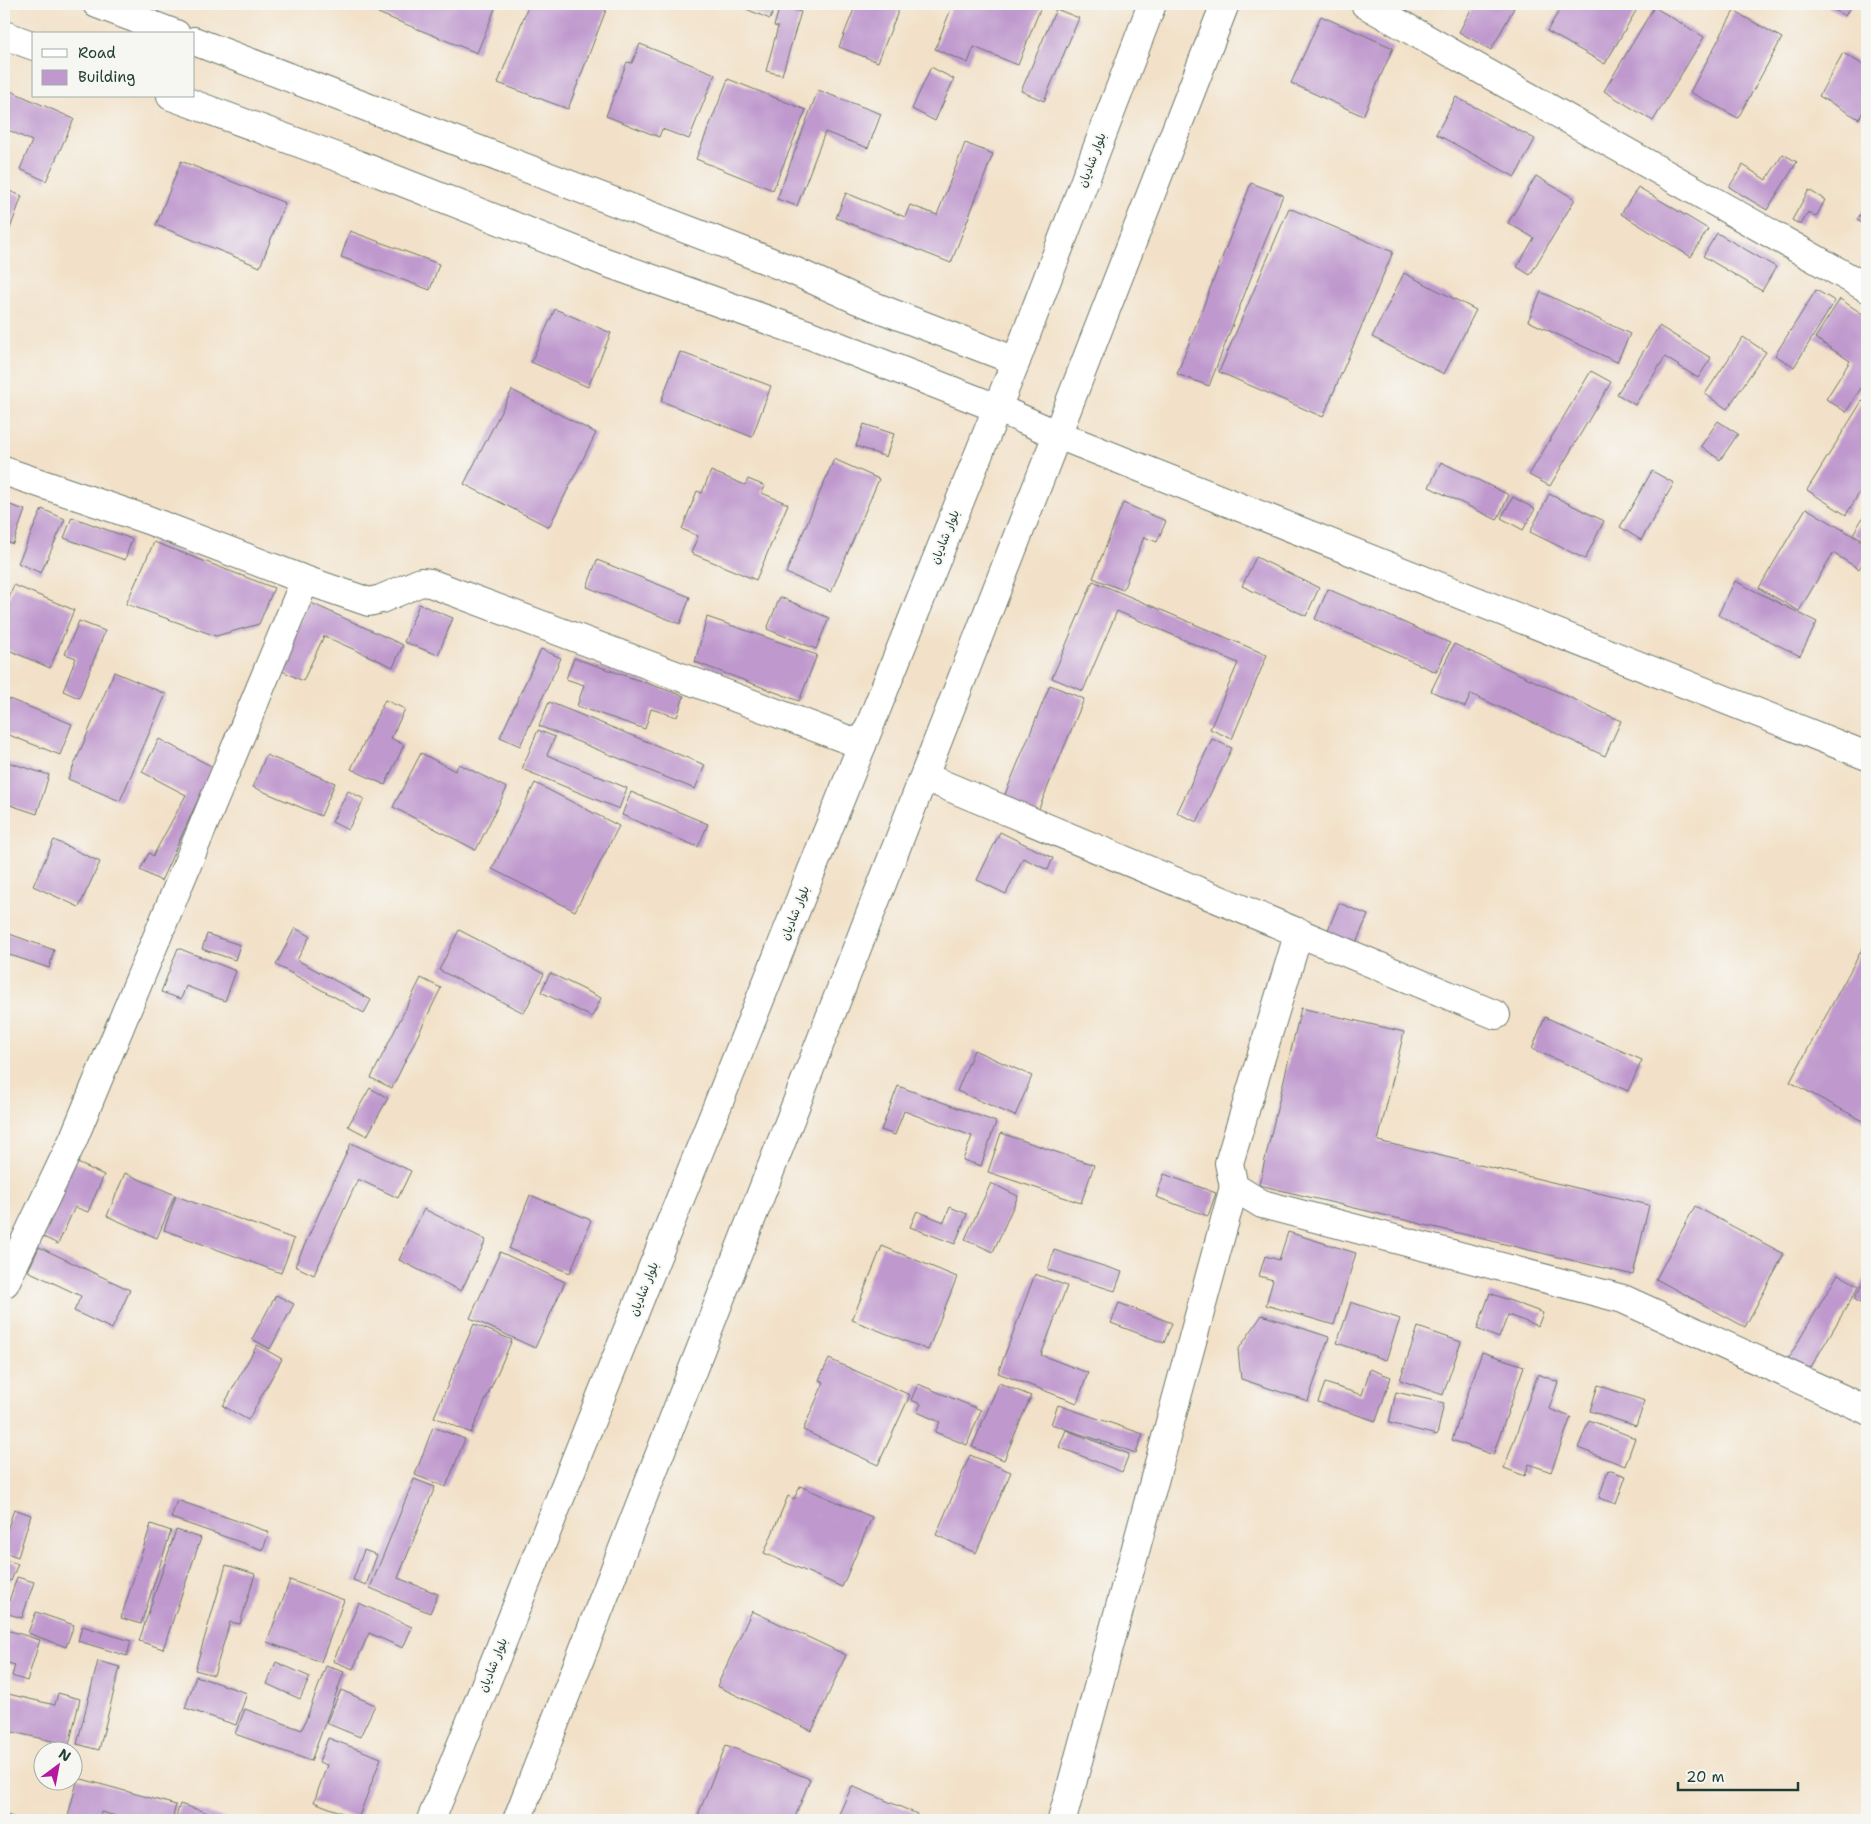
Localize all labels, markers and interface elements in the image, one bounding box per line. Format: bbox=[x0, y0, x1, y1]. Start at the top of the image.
legend bbox=[32, 32, 195, 98]
text: Road bbox=[78, 43, 116, 63]
text: Building bbox=[78, 67, 135, 87]
street label: بلوار شادیان bbox=[1074, 130, 1110, 190]
street label: بلوار شادیان bbox=[927, 507, 963, 567]
street label: بلوار شادیان bbox=[777, 883, 813, 943]
street label: بلوار شادیان bbox=[626, 1259, 662, 1319]
street label: بلوار شادیان bbox=[475, 1635, 511, 1695]
north arrow bbox=[32, 1742, 82, 1792]
text: N bbox=[55, 1744, 74, 1766]
scale bar bbox=[1678, 1759, 1798, 1791]
text: 20 m bbox=[1686, 1767, 1725, 1787]

